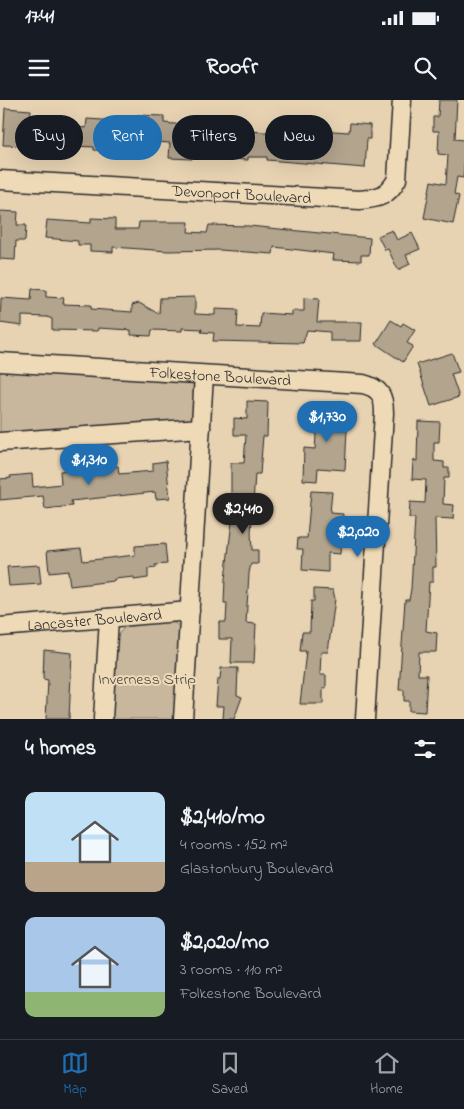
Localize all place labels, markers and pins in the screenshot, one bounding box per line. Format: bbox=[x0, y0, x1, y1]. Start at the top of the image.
pin: $1,730 bbox=[286, 400, 368, 443]
pin: $1,310 bbox=[48, 444, 130, 486]
pin: $2,410 bbox=[202, 492, 284, 535]
pin: $2,020 bbox=[317, 516, 399, 558]

